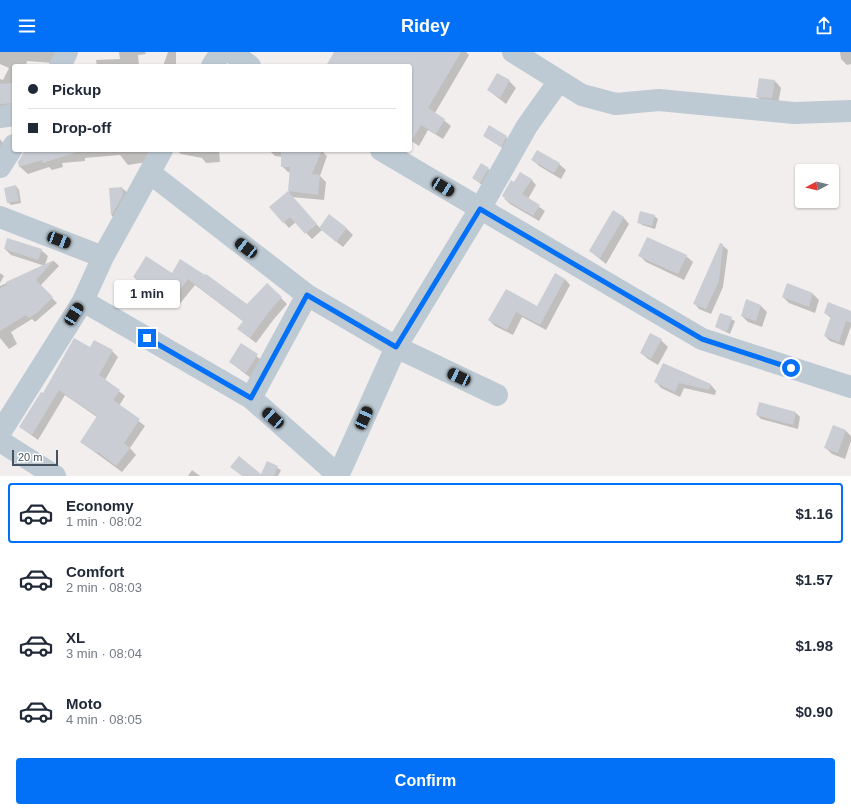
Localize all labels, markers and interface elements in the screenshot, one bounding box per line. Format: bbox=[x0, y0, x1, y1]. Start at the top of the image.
icon: menu bbox=[16, 15, 38, 37]
icon: share bbox=[813, 15, 835, 37]
text: Ridey bbox=[401, 16, 450, 36]
text: Pickup bbox=[52, 81, 101, 98]
text: Drop-off bbox=[52, 119, 111, 136]
north arrow bbox=[795, 164, 839, 208]
map controls bbox=[795, 164, 839, 208]
car bbox=[430, 176, 456, 198]
car bbox=[46, 230, 72, 250]
car bbox=[233, 236, 259, 260]
callout: 1 min bbox=[114, 280, 180, 308]
text: 1 min bbox=[130, 286, 164, 301]
car bbox=[63, 301, 85, 327]
route end bbox=[138, 329, 156, 347]
route start bbox=[782, 359, 800, 377]
car bbox=[446, 366, 472, 388]
car bbox=[354, 405, 374, 431]
car bbox=[260, 406, 286, 430]
scale bar bbox=[12, 448, 58, 467]
text: 20 m bbox=[18, 451, 42, 463]
icon: car bbox=[18, 495, 54, 531]
text: Economy bbox=[66, 497, 134, 514]
text: $1.16 bbox=[795, 505, 833, 522]
text: 1 min · 08:02 bbox=[66, 514, 142, 529]
icon: car bbox=[18, 561, 54, 597]
text: Comfort bbox=[66, 563, 124, 580]
text: $1.57 bbox=[795, 571, 833, 588]
text: 2 min · 08:03 bbox=[66, 580, 142, 595]
icon: car bbox=[18, 627, 54, 663]
text: XL bbox=[66, 629, 85, 646]
text: $1.98 bbox=[795, 637, 833, 654]
text: 3 min · 08:04 bbox=[66, 646, 142, 661]
icon: car bbox=[18, 693, 54, 729]
text: Moto bbox=[66, 695, 102, 712]
text: $0.90 bbox=[795, 703, 833, 720]
text: 4 min · 08:05 bbox=[66, 712, 142, 727]
button: Confirm bbox=[16, 758, 835, 804]

